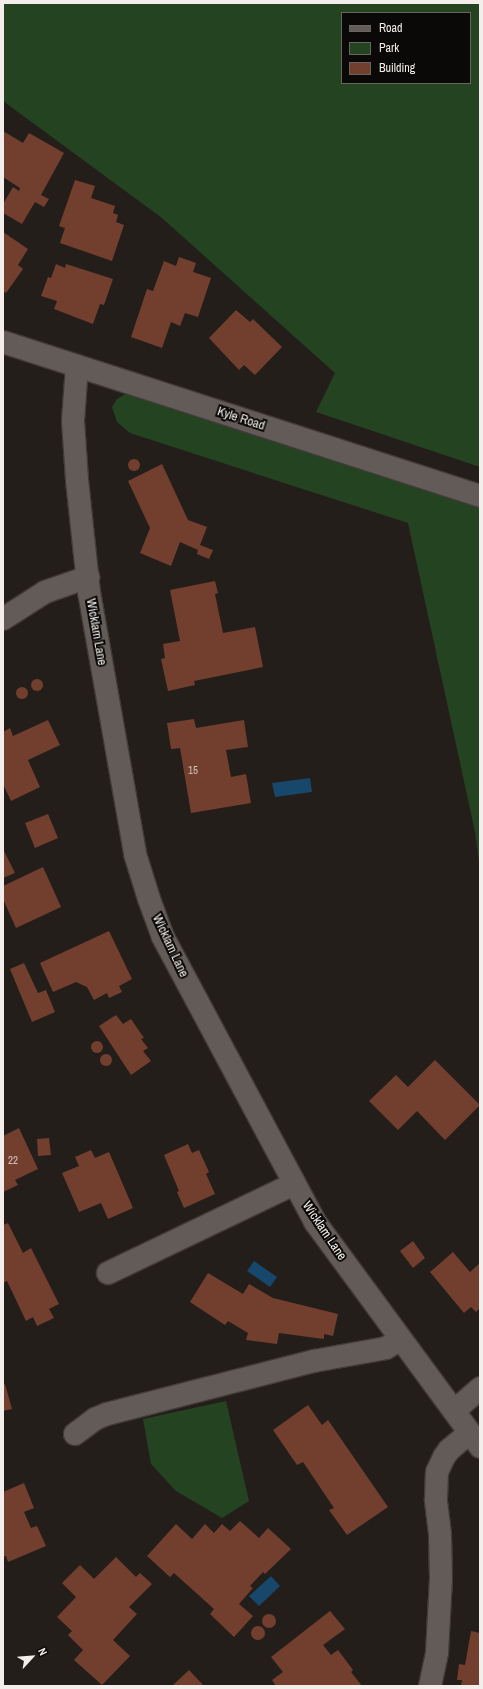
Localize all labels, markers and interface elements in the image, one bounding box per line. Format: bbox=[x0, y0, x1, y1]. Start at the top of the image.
legend bbox=[341, 12, 471, 84]
text: Road bbox=[379, 20, 403, 36]
text: Park bbox=[379, 40, 399, 56]
text: Building bbox=[379, 60, 415, 76]
street label: Kyle Road bbox=[215, 404, 267, 434]
street label: Wicklam Lane bbox=[82, 597, 110, 667]
house number: 15 bbox=[188, 763, 198, 777]
street label: Wicklam Lane bbox=[149, 912, 191, 980]
house number: 22 bbox=[8, 1153, 18, 1167]
street label: Wicklam Lane bbox=[299, 1199, 349, 1263]
north arrow bbox=[12, 1637, 52, 1677]
text: N bbox=[35, 1646, 51, 1658]

